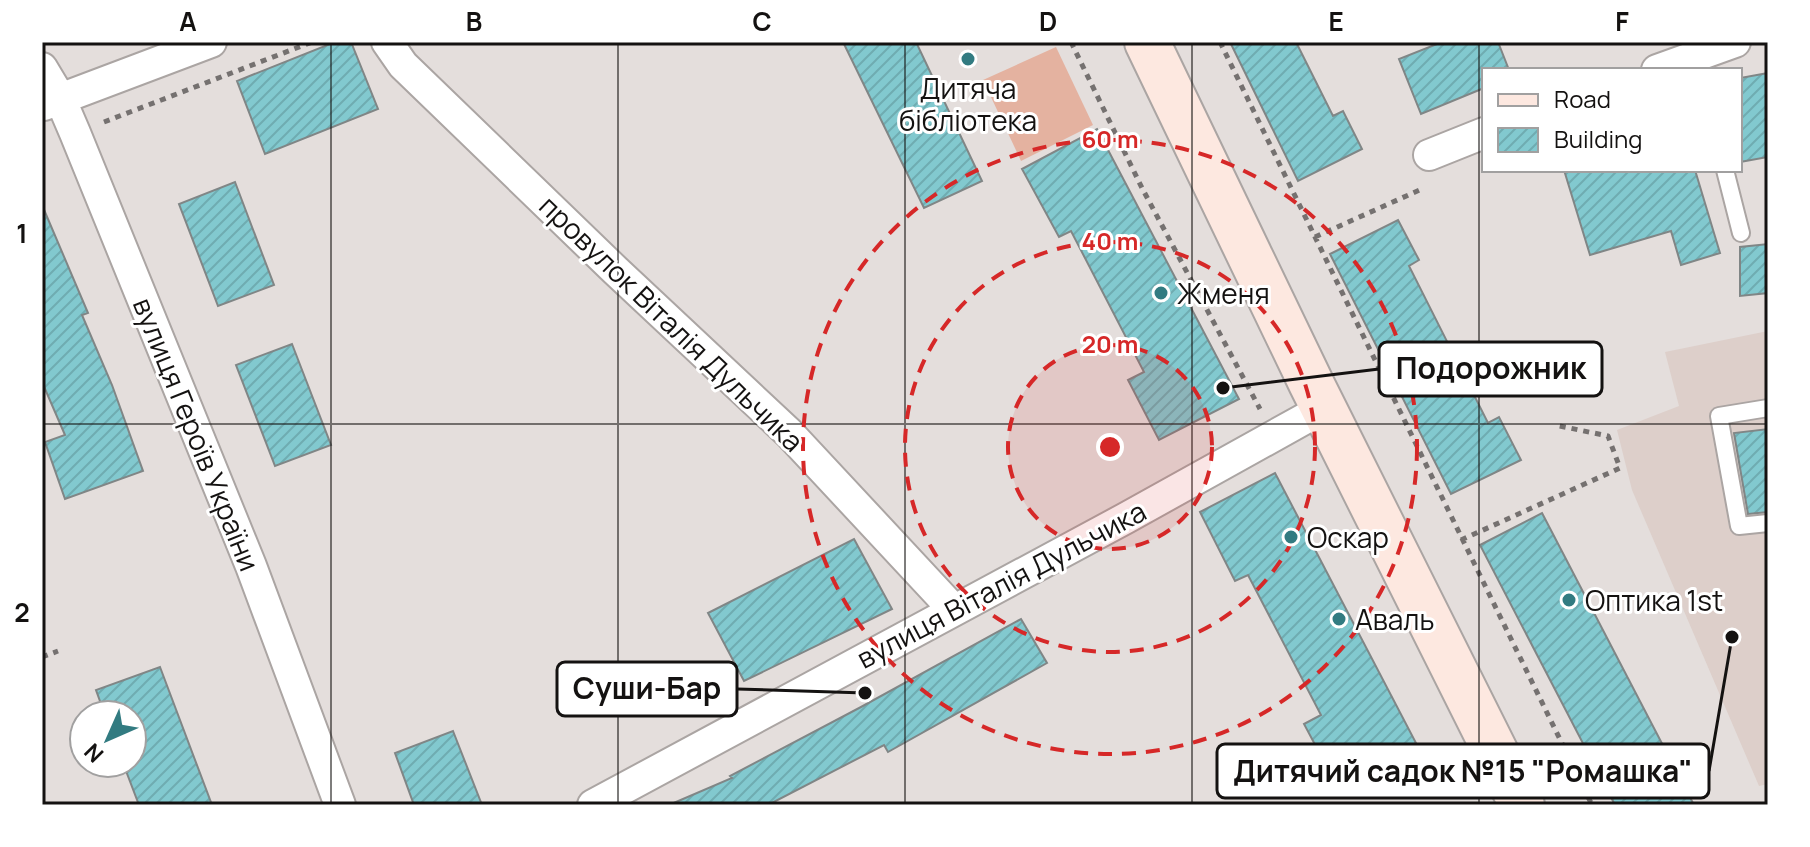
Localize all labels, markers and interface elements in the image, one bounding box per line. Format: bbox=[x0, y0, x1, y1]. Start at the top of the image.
text: A bbox=[179, 3, 197, 39]
text: B bbox=[466, 3, 482, 39]
text: C bbox=[752, 3, 772, 39]
text: D bbox=[1039, 3, 1057, 39]
text: E bbox=[1328, 3, 1344, 39]
text: F bbox=[1615, 3, 1629, 39]
marker: Дитяча бібліотека bbox=[959, 50, 977, 68]
legend bbox=[1482, 68, 1742, 172]
place label: Дитяча бібліотека bbox=[899, 69, 1037, 139]
text: Road bbox=[1554, 82, 1611, 115]
text: 60 m bbox=[1081, 122, 1139, 155]
text: Building bbox=[1554, 122, 1642, 155]
street label: провулок Віталія Дульчика bbox=[532, 187, 812, 459]
text: 1 bbox=[16, 215, 28, 251]
text: 40 m bbox=[1082, 224, 1138, 257]
place label: Жменя bbox=[1177, 274, 1270, 312]
marker: Жменя bbox=[1152, 284, 1170, 302]
street label: вулиця Героїв України bbox=[125, 292, 269, 576]
text: 20 m bbox=[1082, 327, 1138, 360]
callout: Подорожник bbox=[1379, 342, 1602, 396]
text: Подорожник bbox=[1396, 347, 1587, 388]
centre of rings bbox=[1096, 433, 1124, 461]
street label: вулиця Віталія Дульчика bbox=[850, 492, 1152, 676]
place label: Оскар bbox=[1307, 518, 1389, 556]
marker: Оскар bbox=[1282, 528, 1300, 546]
place label: Оптика 1st bbox=[1585, 581, 1723, 619]
marker: Оптика 1st bbox=[1560, 591, 1578, 609]
text: 2 bbox=[14, 594, 30, 630]
place label: Аваль bbox=[1355, 600, 1434, 638]
marker: Аваль bbox=[1330, 610, 1348, 628]
callout: Суши-Бар bbox=[557, 662, 737, 716]
text: Суши-Бар bbox=[573, 667, 721, 708]
north arrow bbox=[68, 699, 148, 779]
text: N bbox=[78, 737, 110, 769]
callout: Дитячий садок №15 "Ромашка" bbox=[1217, 744, 1709, 798]
text: Дитячий садок №15 "Ромашка" bbox=[1233, 750, 1693, 791]

